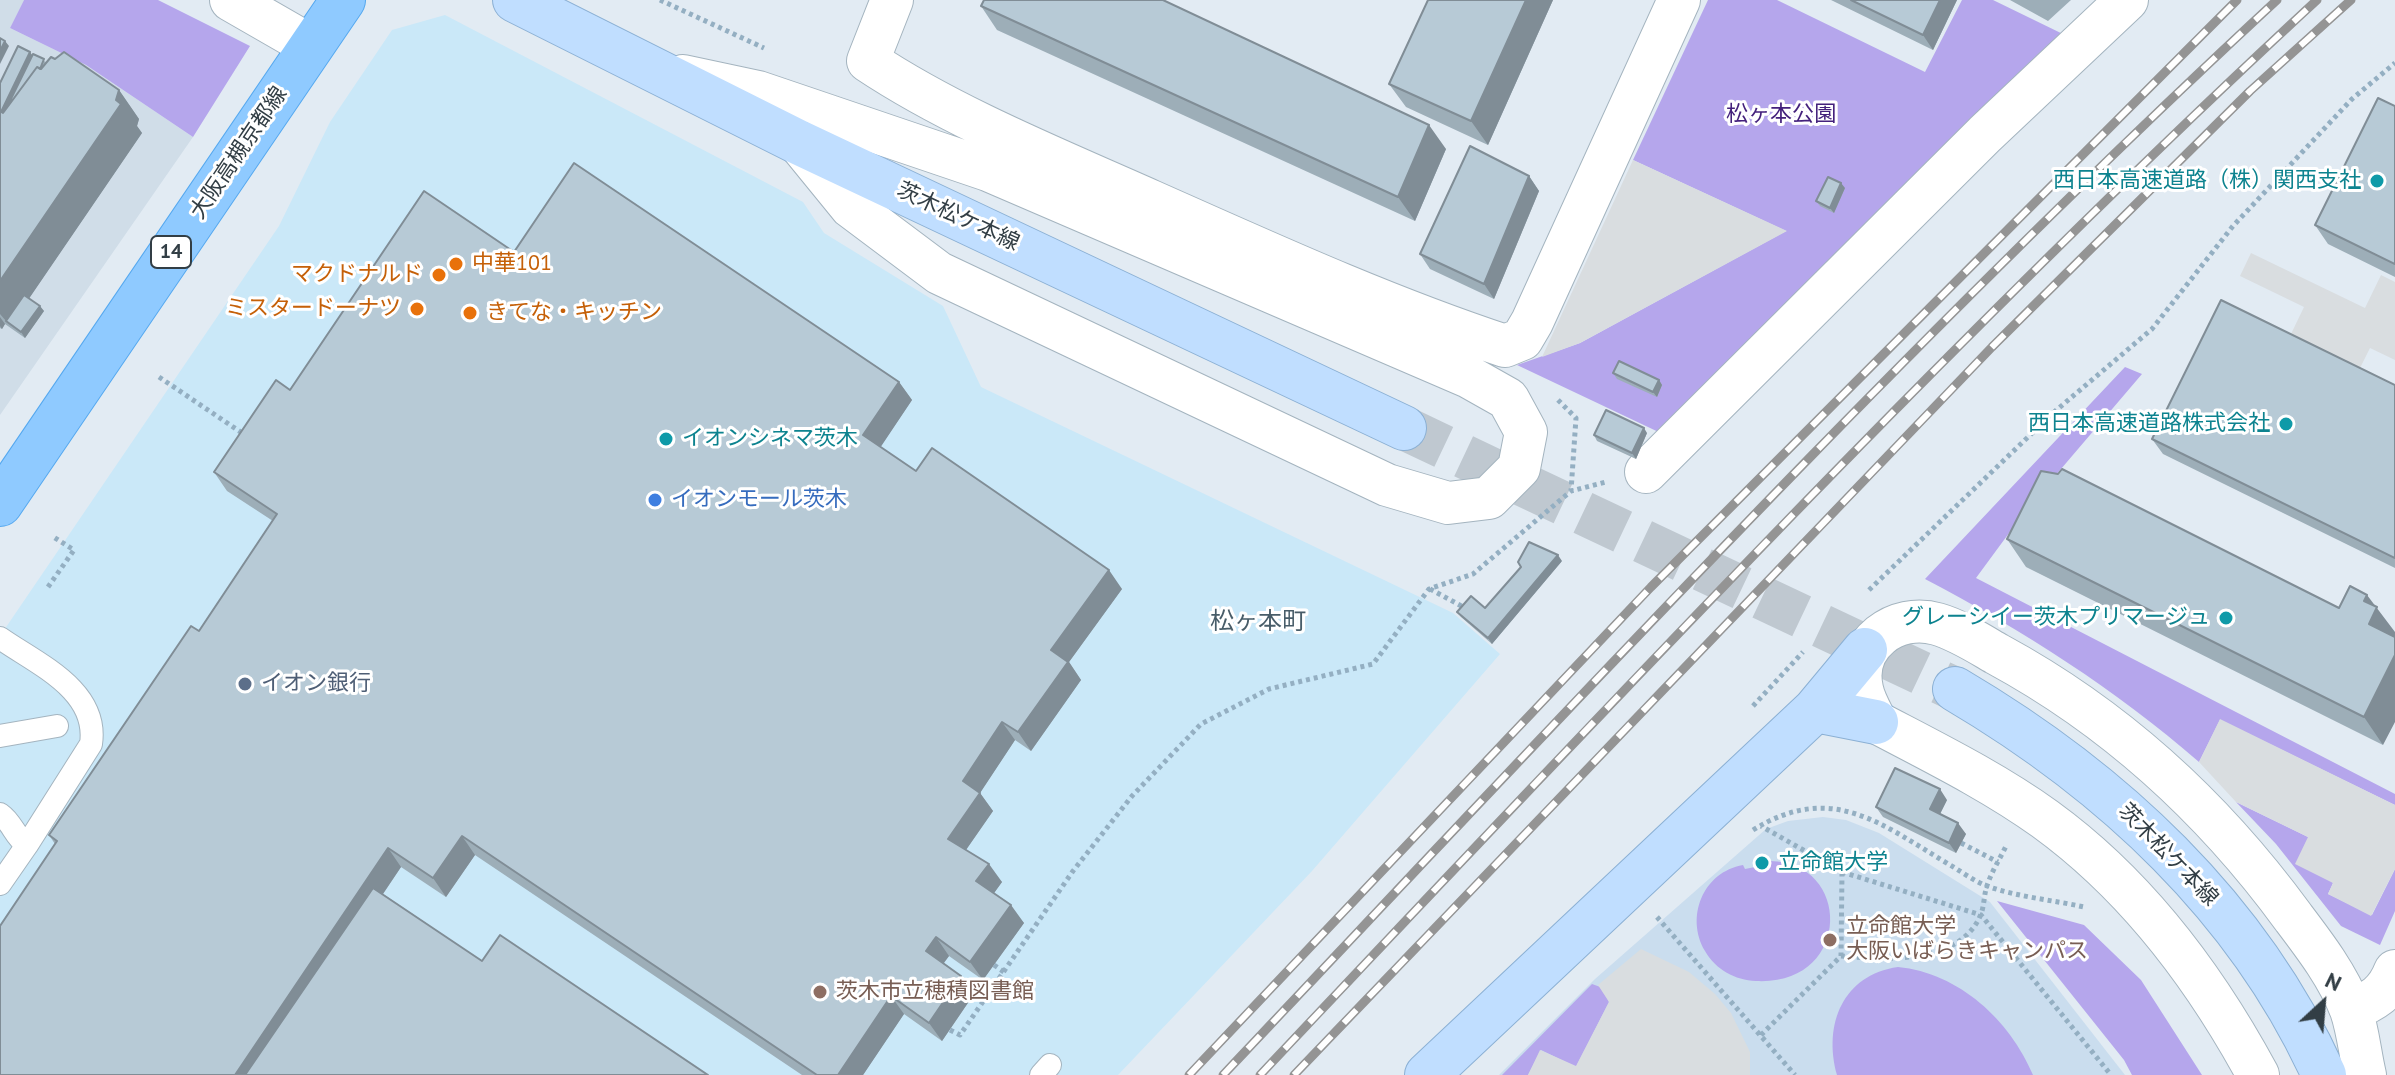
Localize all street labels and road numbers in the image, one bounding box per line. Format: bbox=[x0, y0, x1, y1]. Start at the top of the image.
street label: 大阪高槻京都線 bbox=[185, 82, 293, 224]
street label: 茨木松ケ本線 bbox=[893, 177, 1023, 257]
road number: 14 bbox=[151, 236, 191, 268]
street label: 茨木松ケ本線 bbox=[2113, 798, 2223, 912]

